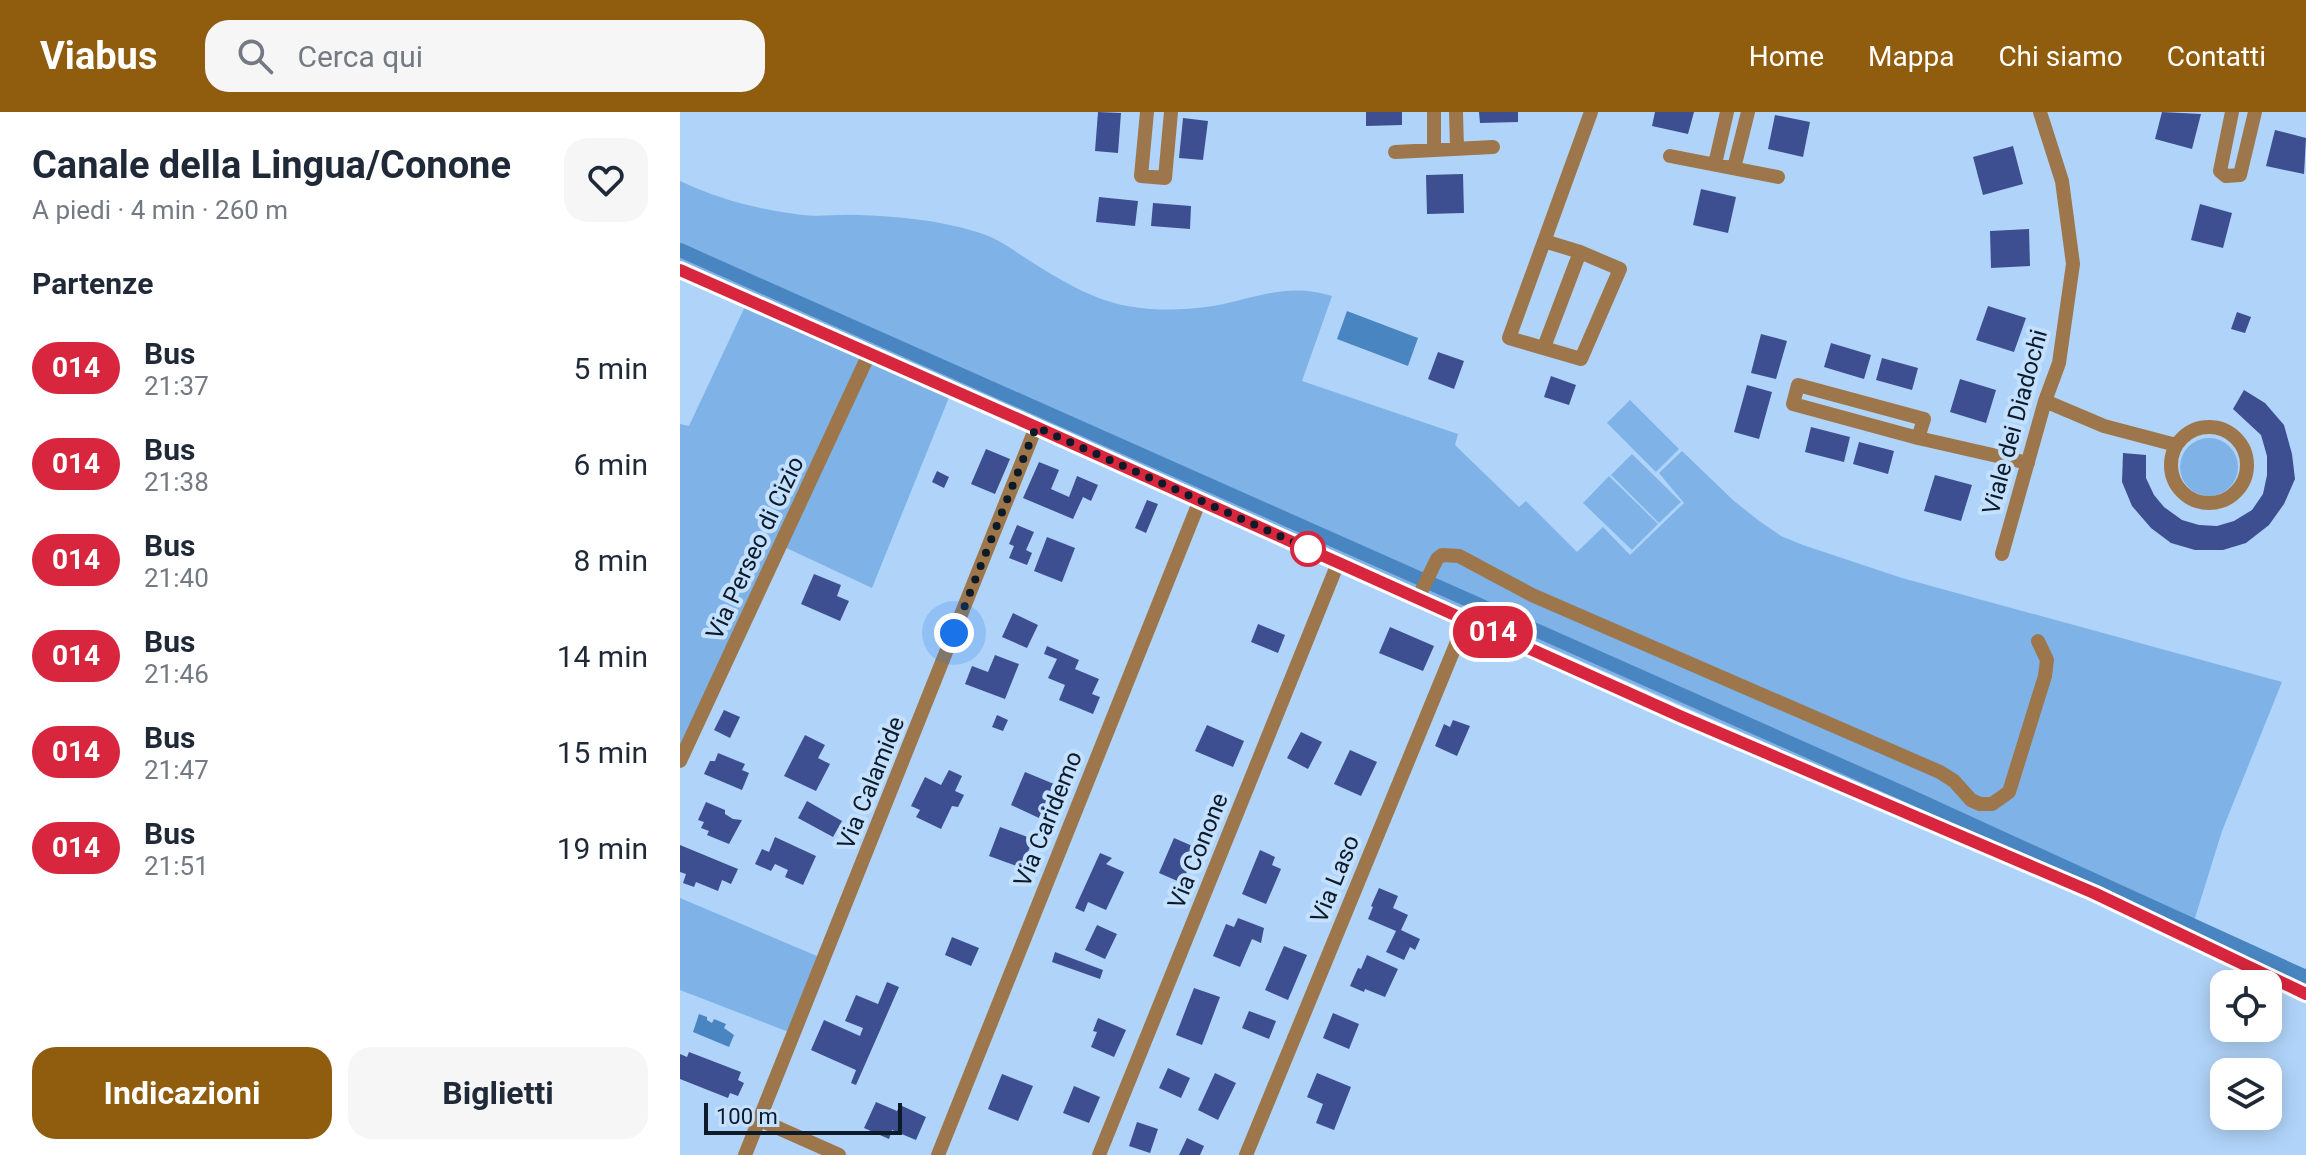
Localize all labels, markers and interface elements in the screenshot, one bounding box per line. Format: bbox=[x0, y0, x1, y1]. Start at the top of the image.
search box bbox=[205, 20, 765, 92]
text: Viabus bbox=[40, 34, 157, 78]
icon: search bbox=[233, 34, 277, 78]
text: Cerca qui bbox=[297, 39, 423, 74]
text: Home bbox=[1749, 40, 1824, 73]
text: Mappa bbox=[1868, 40, 1954, 73]
text: Chi siamo bbox=[1998, 40, 2123, 73]
text: Contatti bbox=[2167, 40, 2266, 73]
button: heart bbox=[564, 138, 648, 222]
text: Canale della Lingua/Conone bbox=[32, 143, 511, 187]
text: A piedi · 4 min · 260 m bbox=[32, 195, 288, 225]
text: Partenze bbox=[32, 266, 153, 301]
street label: Viale dei Diadochi bbox=[1977, 327, 2053, 517]
text: Bus bbox=[144, 336, 195, 371]
text: 014 bbox=[52, 351, 100, 384]
text: 5 min bbox=[574, 351, 648, 386]
text: 21:37 bbox=[144, 371, 209, 401]
text: Bus bbox=[144, 432, 195, 467]
text: 014 bbox=[52, 447, 100, 480]
text: 6 min bbox=[574, 447, 648, 482]
street label: Via Perseo di Cizio bbox=[700, 452, 810, 644]
text: 21:38 bbox=[144, 467, 209, 497]
text: Bus bbox=[144, 528, 195, 563]
unlabelled marker bbox=[1291, 532, 1325, 566]
text: 014 bbox=[52, 543, 100, 576]
text: 8 min bbox=[574, 543, 648, 578]
text: 21:40 bbox=[144, 563, 209, 593]
line badge: 014 bbox=[1447, 606, 1539, 658]
your location bbox=[934, 613, 974, 653]
text: 014 bbox=[1469, 615, 1517, 648]
text: Bus bbox=[144, 624, 195, 659]
text: 014 bbox=[52, 639, 100, 672]
text: 14 min bbox=[557, 639, 648, 674]
text: 21:46 bbox=[144, 659, 209, 689]
street label: Via Calamide bbox=[832, 712, 910, 854]
text: Bus bbox=[144, 720, 195, 755]
text: 014 bbox=[52, 735, 100, 768]
text: 15 min bbox=[557, 735, 648, 770]
street label: Via Caridemo bbox=[1008, 747, 1088, 891]
text: 21:47 bbox=[144, 755, 209, 785]
street label: Via Conone bbox=[1162, 789, 1234, 913]
text: Bus bbox=[144, 816, 195, 851]
text: 014 bbox=[52, 831, 100, 864]
text: 19 min bbox=[557, 831, 648, 866]
street label: Via Laso bbox=[1305, 831, 1365, 927]
text: 21:51 bbox=[144, 851, 209, 881]
map controls bbox=[2210, 970, 2282, 1130]
button: locate bbox=[2210, 970, 2282, 1042]
button: Indicazioni bbox=[32, 1047, 332, 1139]
button: Biglietti bbox=[348, 1047, 648, 1139]
button: layers bbox=[2210, 1058, 2282, 1130]
scale bar bbox=[704, 1099, 902, 1135]
text: 100 m bbox=[716, 1104, 778, 1129]

